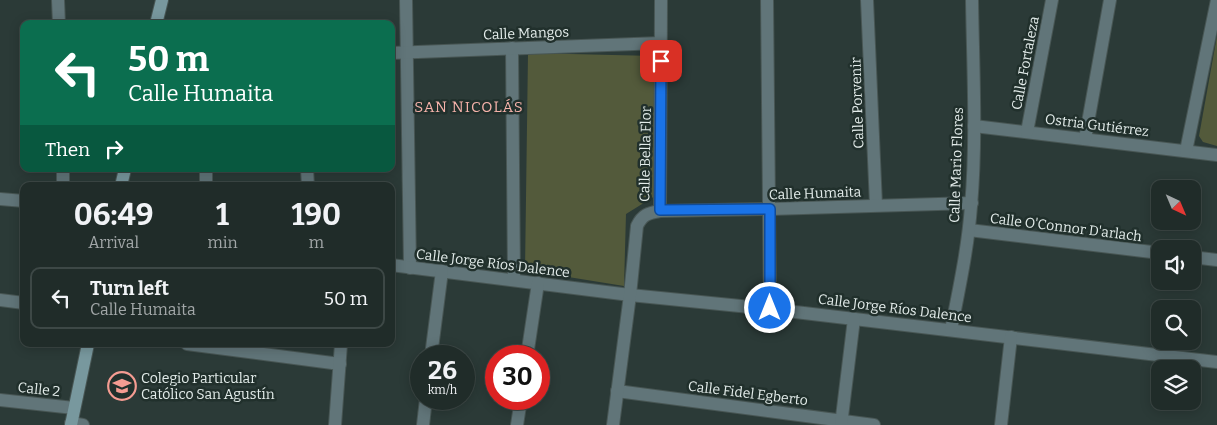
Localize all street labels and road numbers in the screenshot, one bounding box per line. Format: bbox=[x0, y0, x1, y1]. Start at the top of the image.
street label: Calle Fortaleza bbox=[1008, 14, 1043, 111]
street label: Calle Mangos bbox=[483, 24, 569, 43]
street label: Calle Porvenir bbox=[847, 57, 868, 149]
street label: Calle Bella Flor bbox=[636, 106, 655, 202]
street label: Calle Mario Flores bbox=[946, 107, 967, 223]
street label: Ostria Gutiérrez bbox=[1044, 111, 1150, 140]
street label: Calle Humaita bbox=[768, 183, 862, 204]
street label: Calle O'Connor D'arlach bbox=[989, 210, 1143, 245]
street label: Calle Jorge Ríos Dalence bbox=[415, 246, 571, 281]
street label: Calle Jorge Ríos Dalence bbox=[817, 291, 973, 326]
street label: Calle Fidel Egberto bbox=[687, 378, 809, 409]
street label: Calle 2 bbox=[17, 379, 61, 400]

